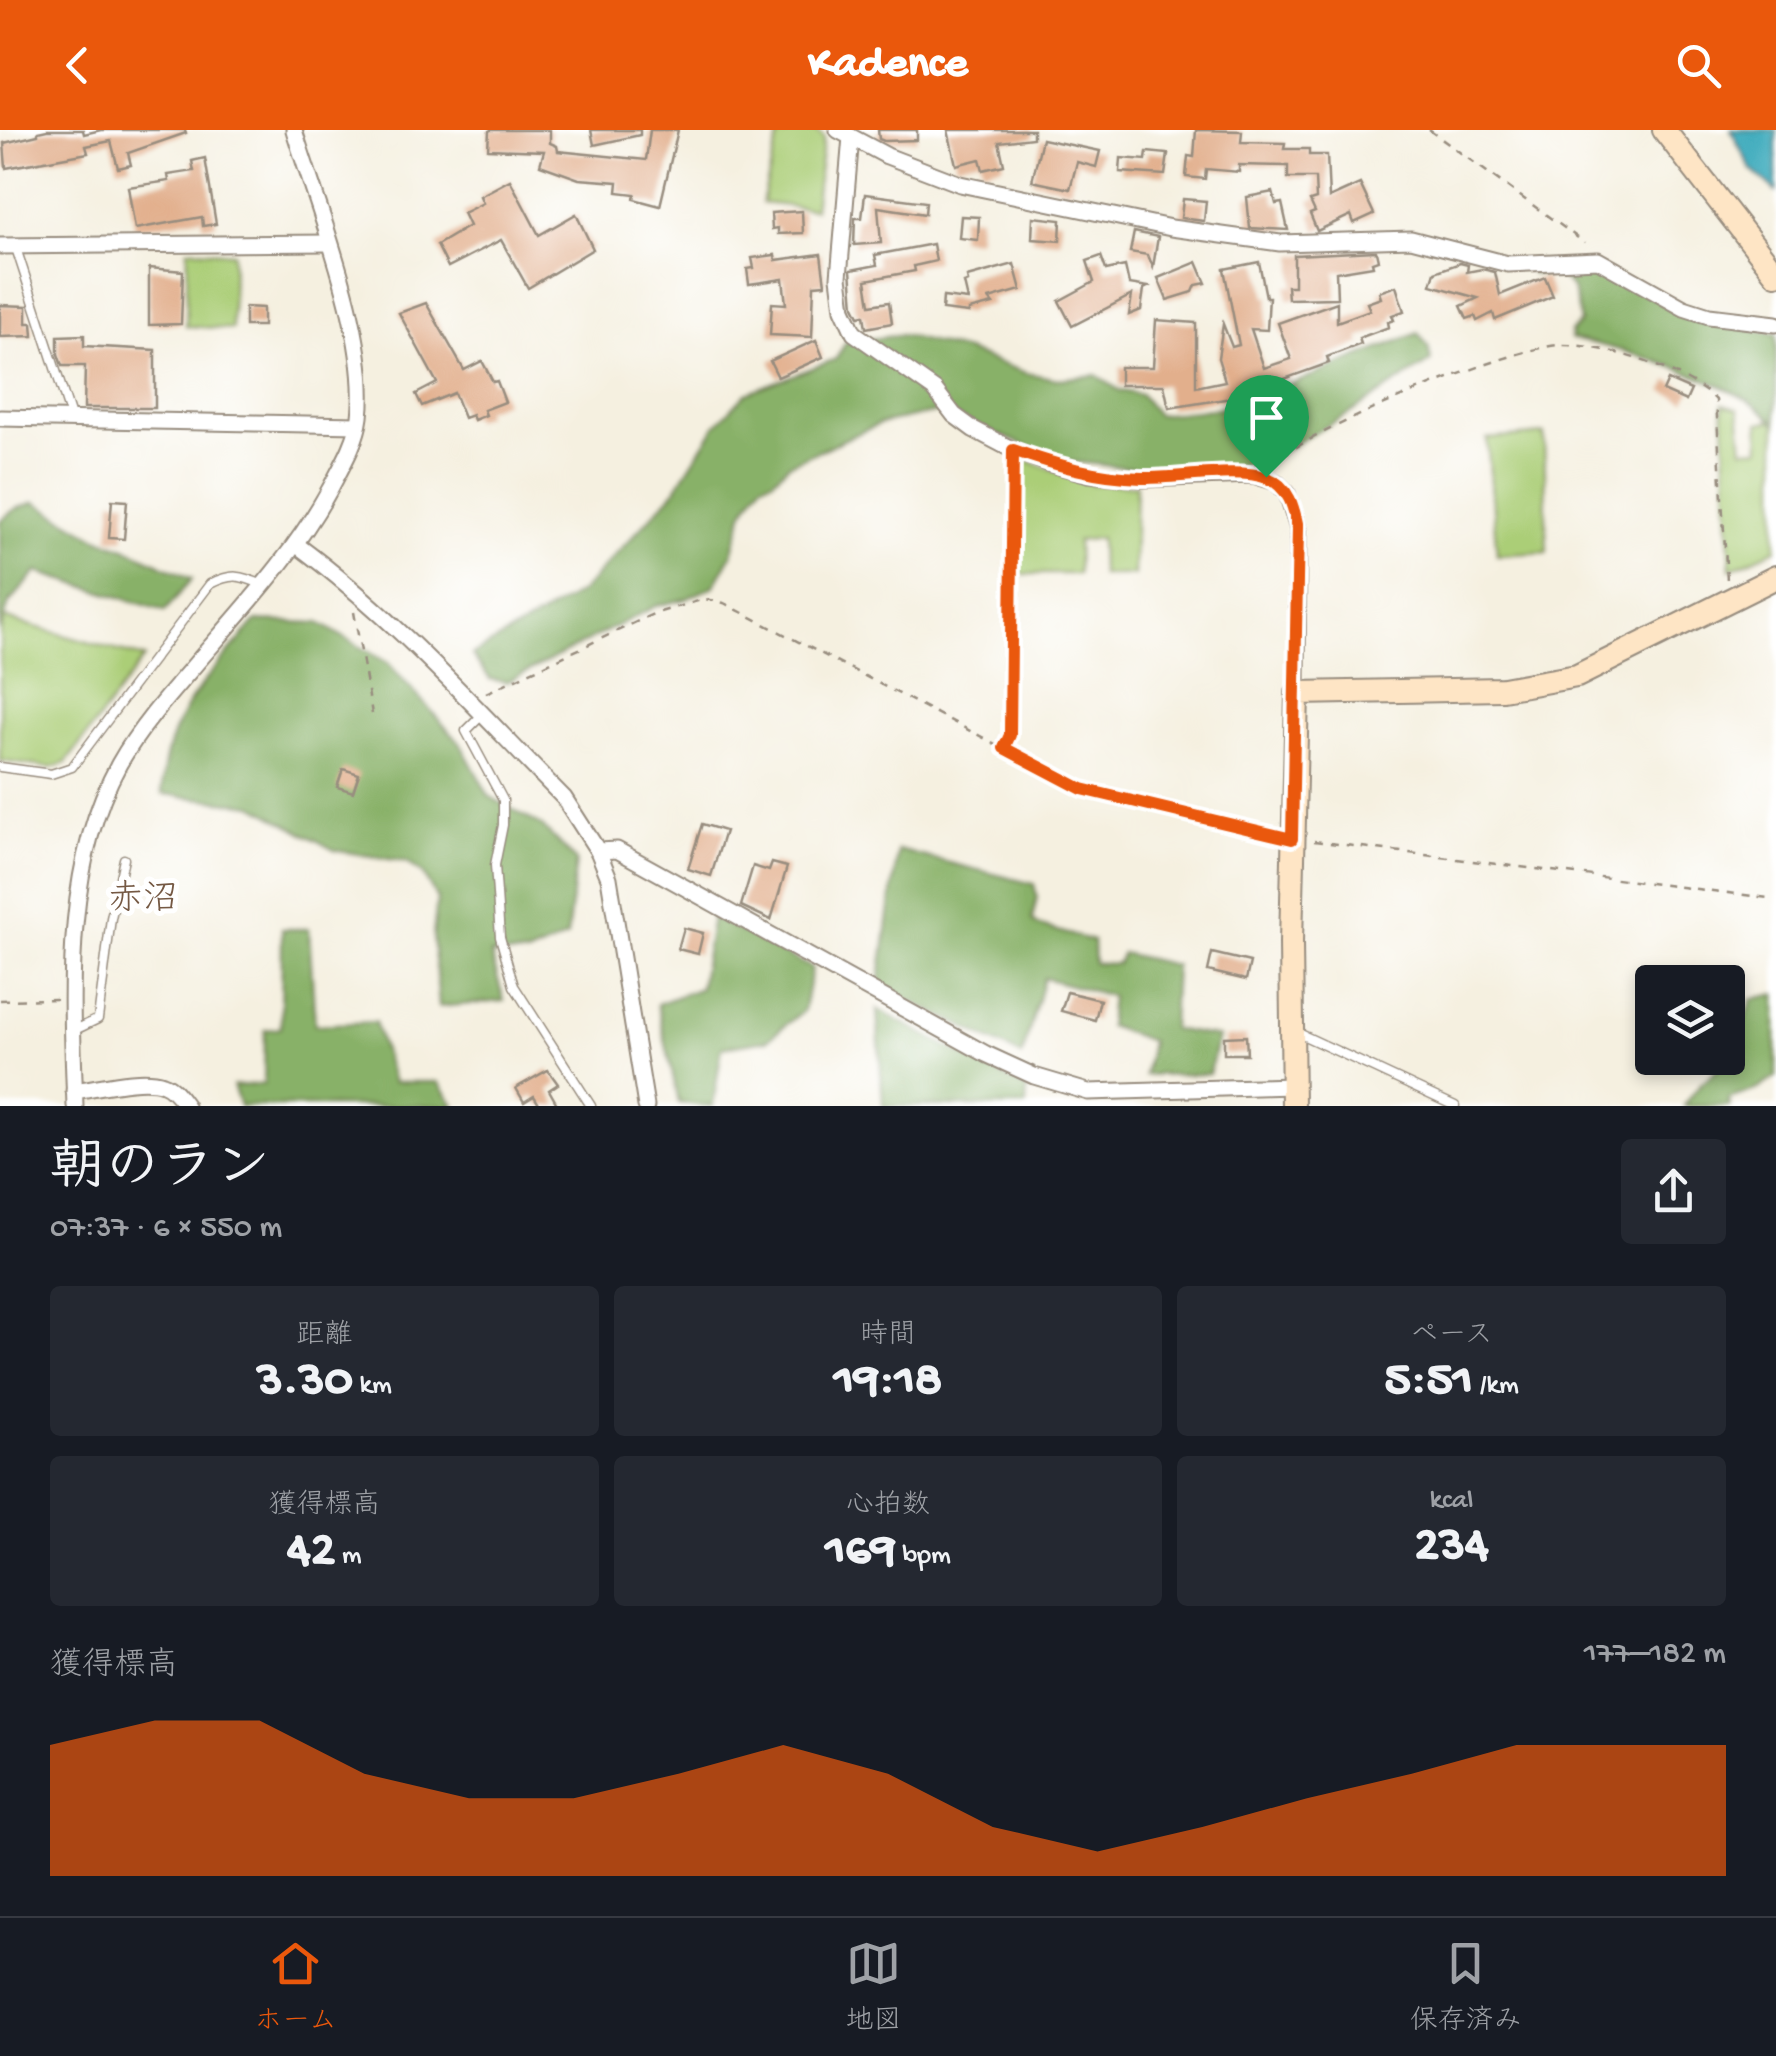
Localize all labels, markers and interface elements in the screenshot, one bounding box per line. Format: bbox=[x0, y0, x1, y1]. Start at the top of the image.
icon: back bbox=[50, 38, 105, 93]
icon: search bbox=[1671, 38, 1726, 93]
text: Kadence bbox=[808, 39, 968, 92]
pin bbox=[1224, 375, 1309, 478]
icon: arrive bbox=[1239, 390, 1294, 445]
district label: 赤沼 bbox=[108, 879, 178, 922]
map controls bbox=[1635, 965, 1745, 1075]
button: layers bbox=[1635, 965, 1745, 1075]
button: share bbox=[1621, 1139, 1726, 1244]
text: 朝のラン bbox=[50, 1140, 270, 1204]
text: 07:37 · 6 × 550 m bbox=[50, 1210, 282, 1248]
text: 距離 bbox=[296, 1320, 352, 1353]
text: 時間 bbox=[860, 1320, 916, 1353]
text: ペース bbox=[1411, 1320, 1493, 1353]
text: 3.30 bbox=[257, 1353, 353, 1412]
text: 19:18 bbox=[834, 1353, 942, 1412]
text: 5:51 bbox=[1385, 1353, 1473, 1412]
text: km bbox=[353, 1370, 392, 1403]
text: /km bbox=[1473, 1370, 1519, 1403]
text: kcal bbox=[1430, 1485, 1474, 1518]
text: 獲得標高 bbox=[268, 1490, 380, 1523]
text: 心拍数 bbox=[846, 1490, 930, 1523]
text: 234 bbox=[1415, 1518, 1489, 1577]
text: 42 bbox=[287, 1523, 335, 1582]
text: 169 bbox=[825, 1523, 896, 1582]
text: m bbox=[335, 1540, 362, 1573]
text: bpm bbox=[896, 1540, 951, 1573]
text: 177–182 m bbox=[1584, 1636, 1726, 1674]
text: 獲得標高 bbox=[50, 1648, 178, 1686]
tab: ホーム bbox=[254, 1936, 337, 2039]
tab: 地図 bbox=[845, 1936, 901, 2039]
tab: 保存済み bbox=[1410, 1936, 1522, 2039]

